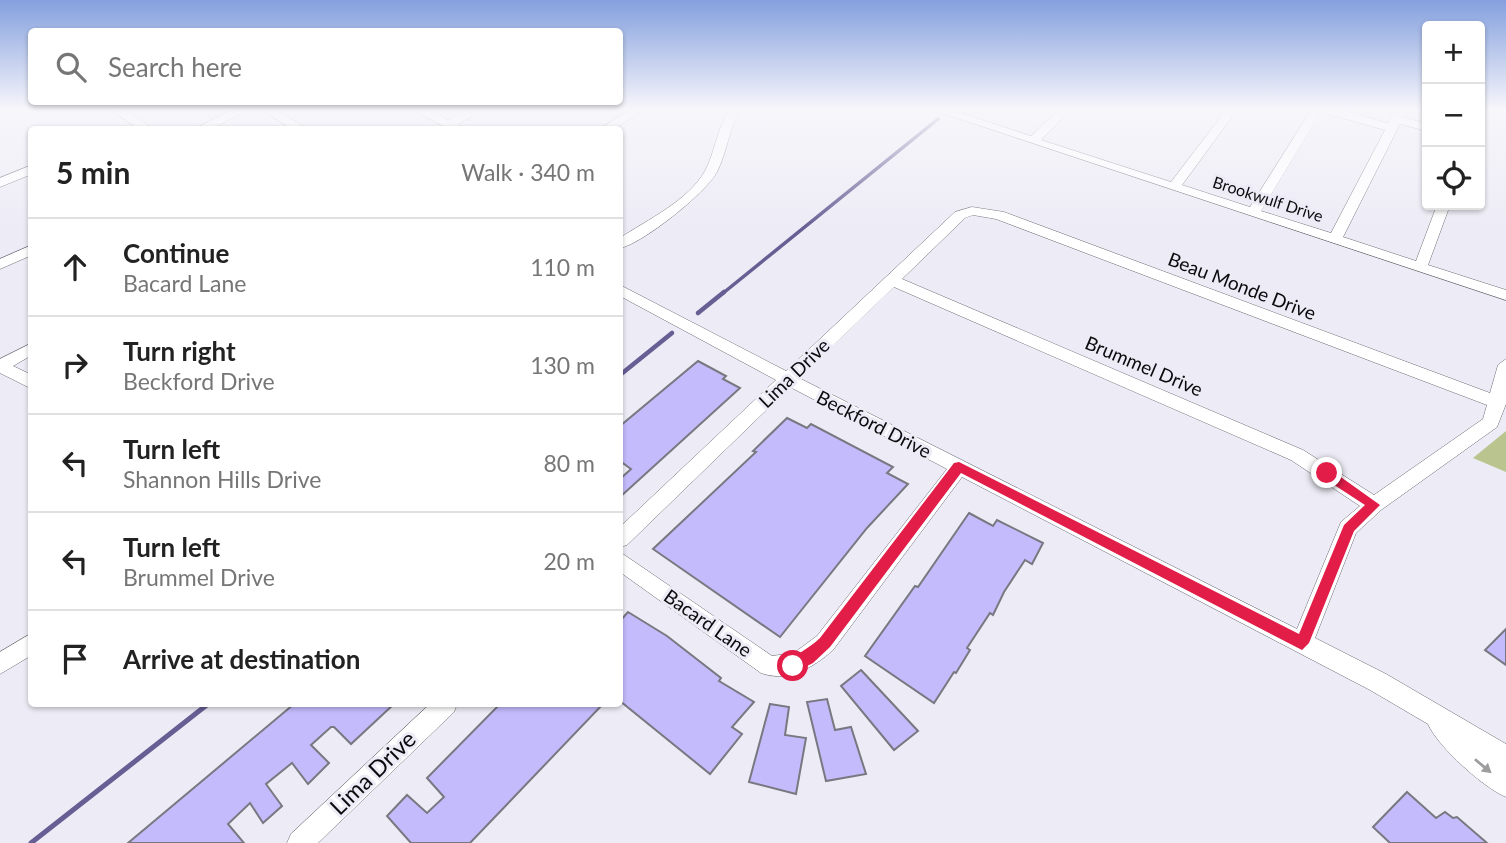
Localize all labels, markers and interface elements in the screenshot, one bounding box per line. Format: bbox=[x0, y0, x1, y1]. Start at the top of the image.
map controls bbox=[1422, 21, 1485, 210]
button: + bbox=[1422, 21, 1485, 84]
search box bbox=[28, 28, 623, 105]
icon: search bbox=[52, 48, 90, 86]
text: Search here bbox=[108, 51, 242, 83]
button: − bbox=[1422, 84, 1485, 147]
button: locate bbox=[1422, 147, 1485, 210]
text: 5 min bbox=[56, 154, 130, 190]
text: Walk · 340 m bbox=[461, 158, 595, 186]
street label: Brookwulf Drive bbox=[1211, 172, 1326, 225]
text: Continue bbox=[123, 237, 229, 269]
street label: Beau Monde Drive bbox=[1165, 247, 1319, 324]
icon: ahead bbox=[56, 248, 94, 286]
text: 110 m bbox=[530, 253, 595, 281]
text: Bacard Lane bbox=[123, 269, 246, 297]
street label: Brummel Drive bbox=[1082, 330, 1206, 401]
street label: Lima Drive bbox=[753, 333, 834, 412]
text: Turn right bbox=[123, 335, 236, 367]
icon: right bbox=[56, 346, 94, 384]
text: 130 m bbox=[530, 351, 595, 379]
text: Beckford Drive bbox=[123, 367, 275, 395]
street label: Beckford Drive bbox=[813, 385, 935, 462]
text: Turn left bbox=[123, 433, 220, 465]
icon: left bbox=[56, 444, 94, 482]
text: 80 m bbox=[544, 449, 595, 477]
route end bbox=[1311, 457, 1342, 488]
text: Shannon Hills Drive bbox=[123, 465, 321, 493]
text: Turn left bbox=[123, 531, 220, 563]
icon: left bbox=[56, 542, 94, 580]
text: 20 m bbox=[544, 547, 595, 575]
text: Brummel Drive bbox=[123, 563, 275, 591]
street label: Bacard Lane bbox=[660, 584, 757, 661]
icon: arrive bbox=[56, 640, 94, 678]
text: Arrive at destination bbox=[123, 643, 360, 675]
route start bbox=[777, 650, 808, 681]
street label: Lima Drive bbox=[324, 725, 421, 820]
one-way arrow bbox=[1474, 759, 1492, 774]

